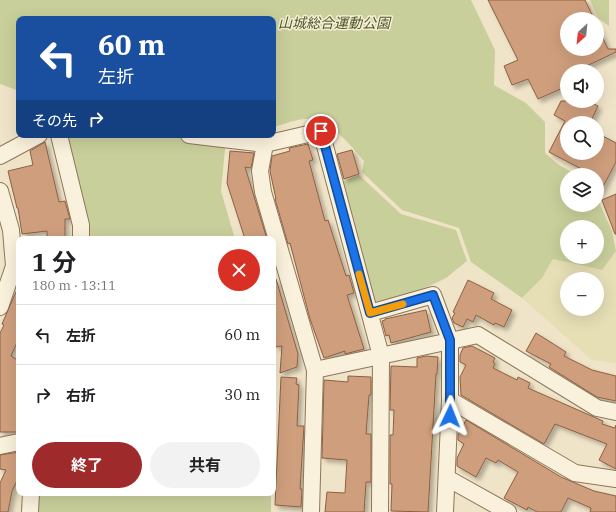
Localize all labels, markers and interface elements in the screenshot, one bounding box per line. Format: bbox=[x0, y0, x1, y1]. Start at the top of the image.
north arrow bbox=[560, 12, 604, 56]
map controls bbox=[560, 12, 604, 316]
park label: 山城総合運動公園 bbox=[278, 14, 392, 32]
text: 60 m bbox=[98, 26, 165, 63]
icon: left bbox=[32, 32, 84, 84]
button: sound bbox=[560, 64, 604, 108]
text: 左折 bbox=[98, 65, 134, 88]
icon: right bbox=[85, 108, 107, 130]
text: その先 bbox=[32, 111, 77, 130]
pin bbox=[304, 114, 338, 148]
button: search bbox=[560, 116, 604, 160]
icon: arrive bbox=[310, 120, 332, 142]
button: layers bbox=[560, 168, 604, 212]
button: + bbox=[560, 220, 604, 264]
text: 1 分 bbox=[32, 246, 76, 278]
button: close bbox=[218, 249, 260, 291]
button: − bbox=[560, 272, 604, 316]
text: 180 m · 13:11 bbox=[32, 277, 116, 294]
icon: left bbox=[32, 324, 54, 346]
text: 60 m bbox=[224, 325, 260, 344]
text: 左折 bbox=[66, 326, 96, 345]
icon: right bbox=[32, 384, 54, 406]
text: 30 m bbox=[224, 385, 260, 404]
text: 右折 bbox=[66, 386, 96, 405]
position arrow bbox=[429, 395, 471, 437]
button: 終了 bbox=[32, 442, 142, 488]
button: 共有 bbox=[150, 442, 260, 488]

